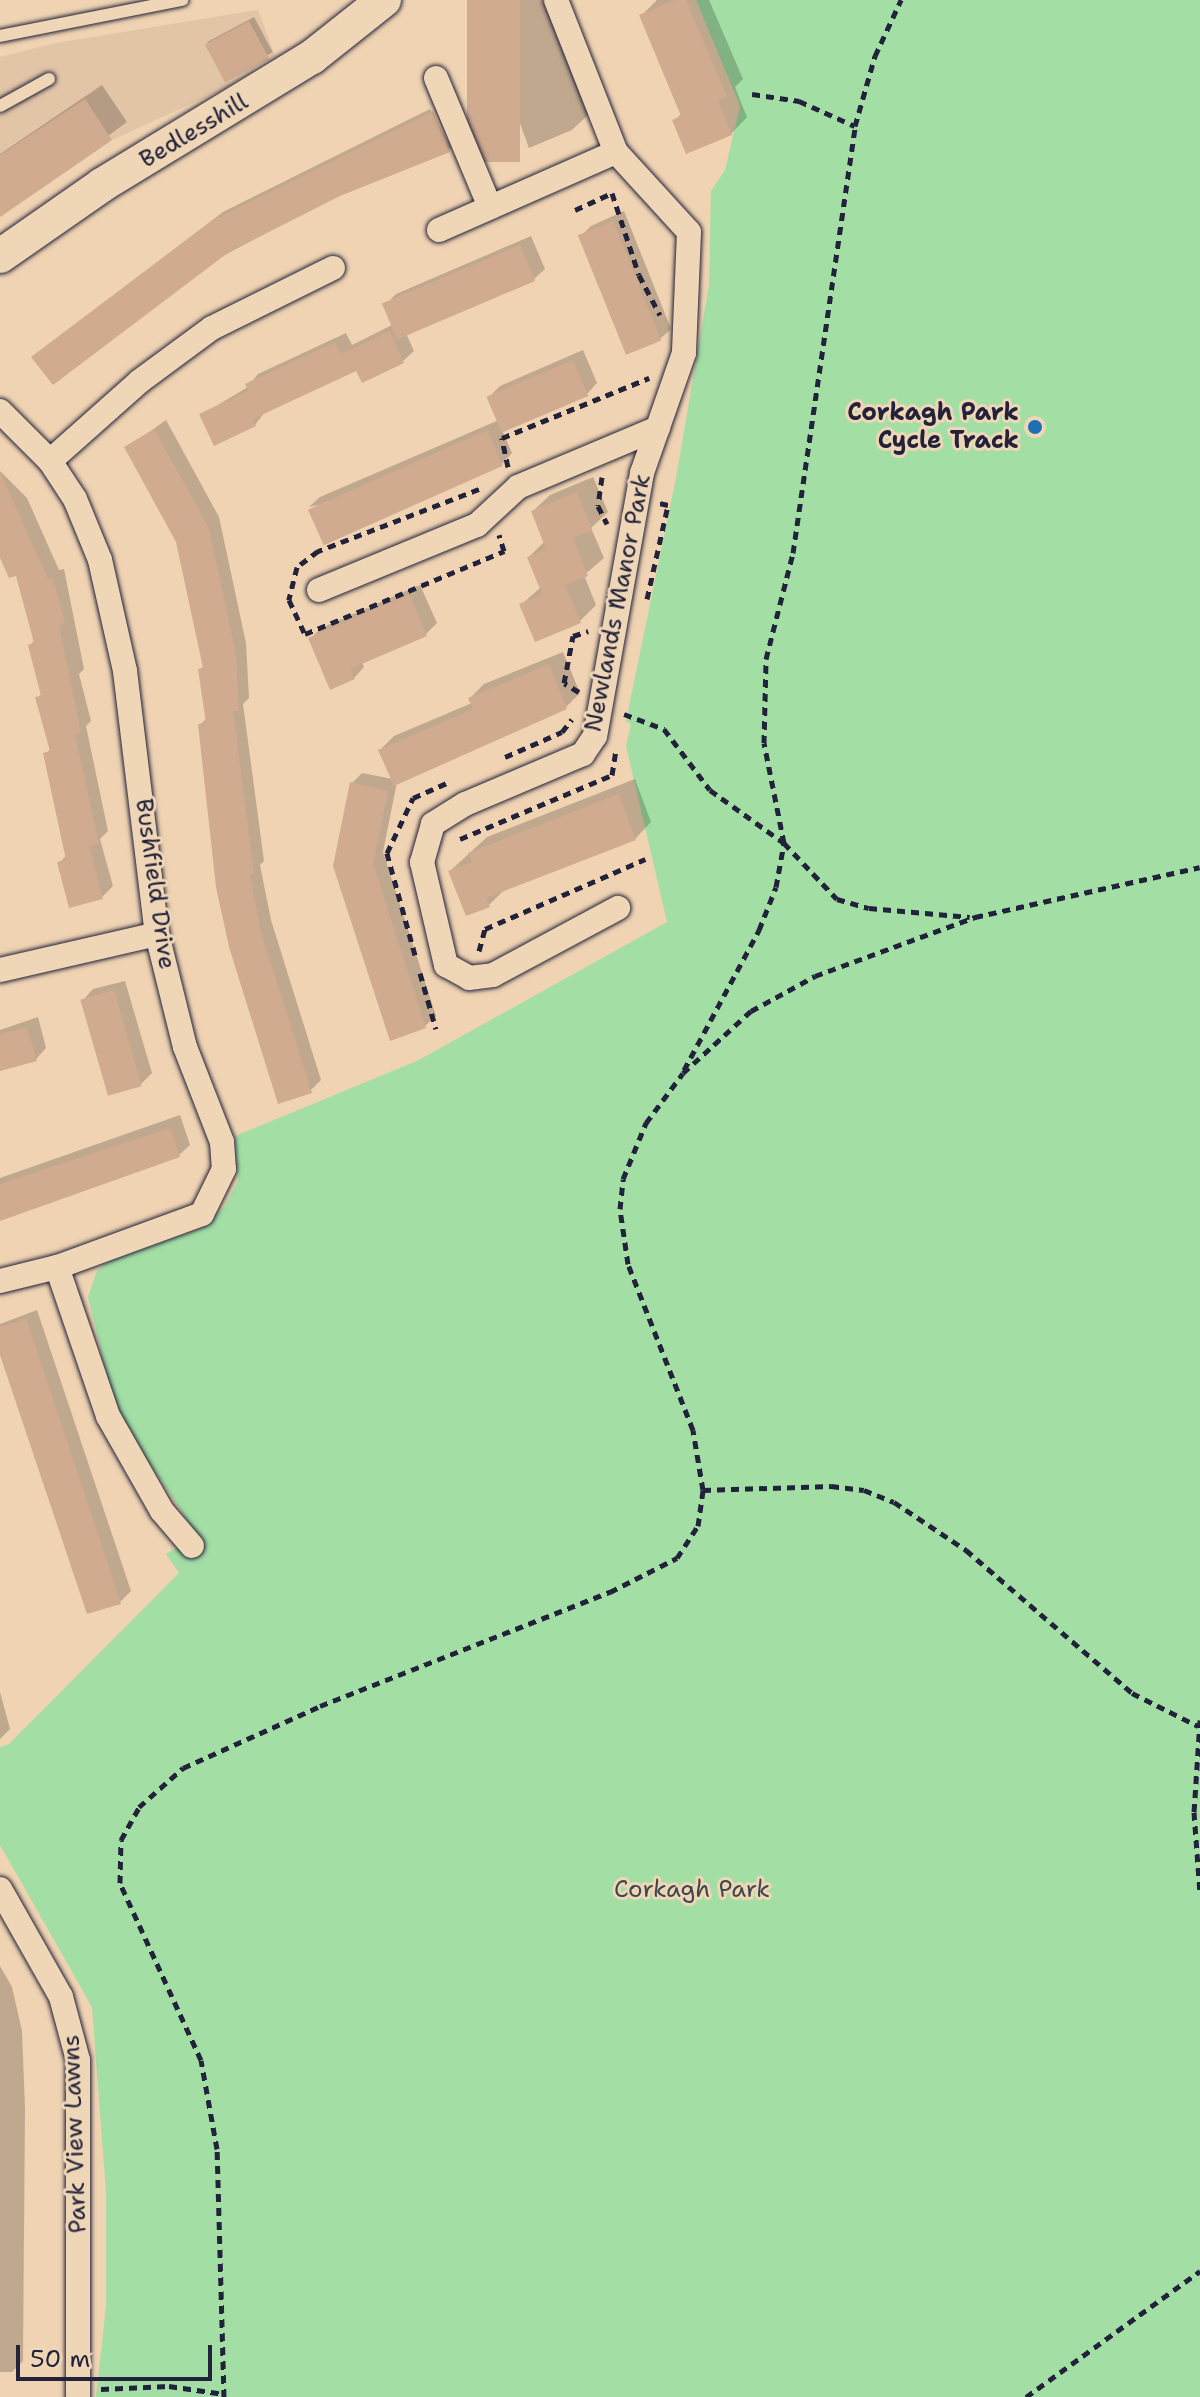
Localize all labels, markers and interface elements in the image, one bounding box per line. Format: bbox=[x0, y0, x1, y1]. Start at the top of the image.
street label: Bedlesshill bbox=[135, 87, 253, 175]
place label: Corkagh Park Cycle Track bbox=[847, 399, 1019, 455]
marker: Corkagh Park Cycle Track bbox=[1026, 418, 1044, 436]
street label: Newlands Manor Park bbox=[579, 472, 657, 734]
street label: Bushfield Drive bbox=[129, 797, 181, 971]
park label: Corkagh Park bbox=[614, 1876, 770, 1904]
street label: Park View Lawns bbox=[57, 2034, 93, 2234]
scale bar bbox=[20, 2329, 216, 2379]
text: 50 m bbox=[30, 2343, 90, 2375]

